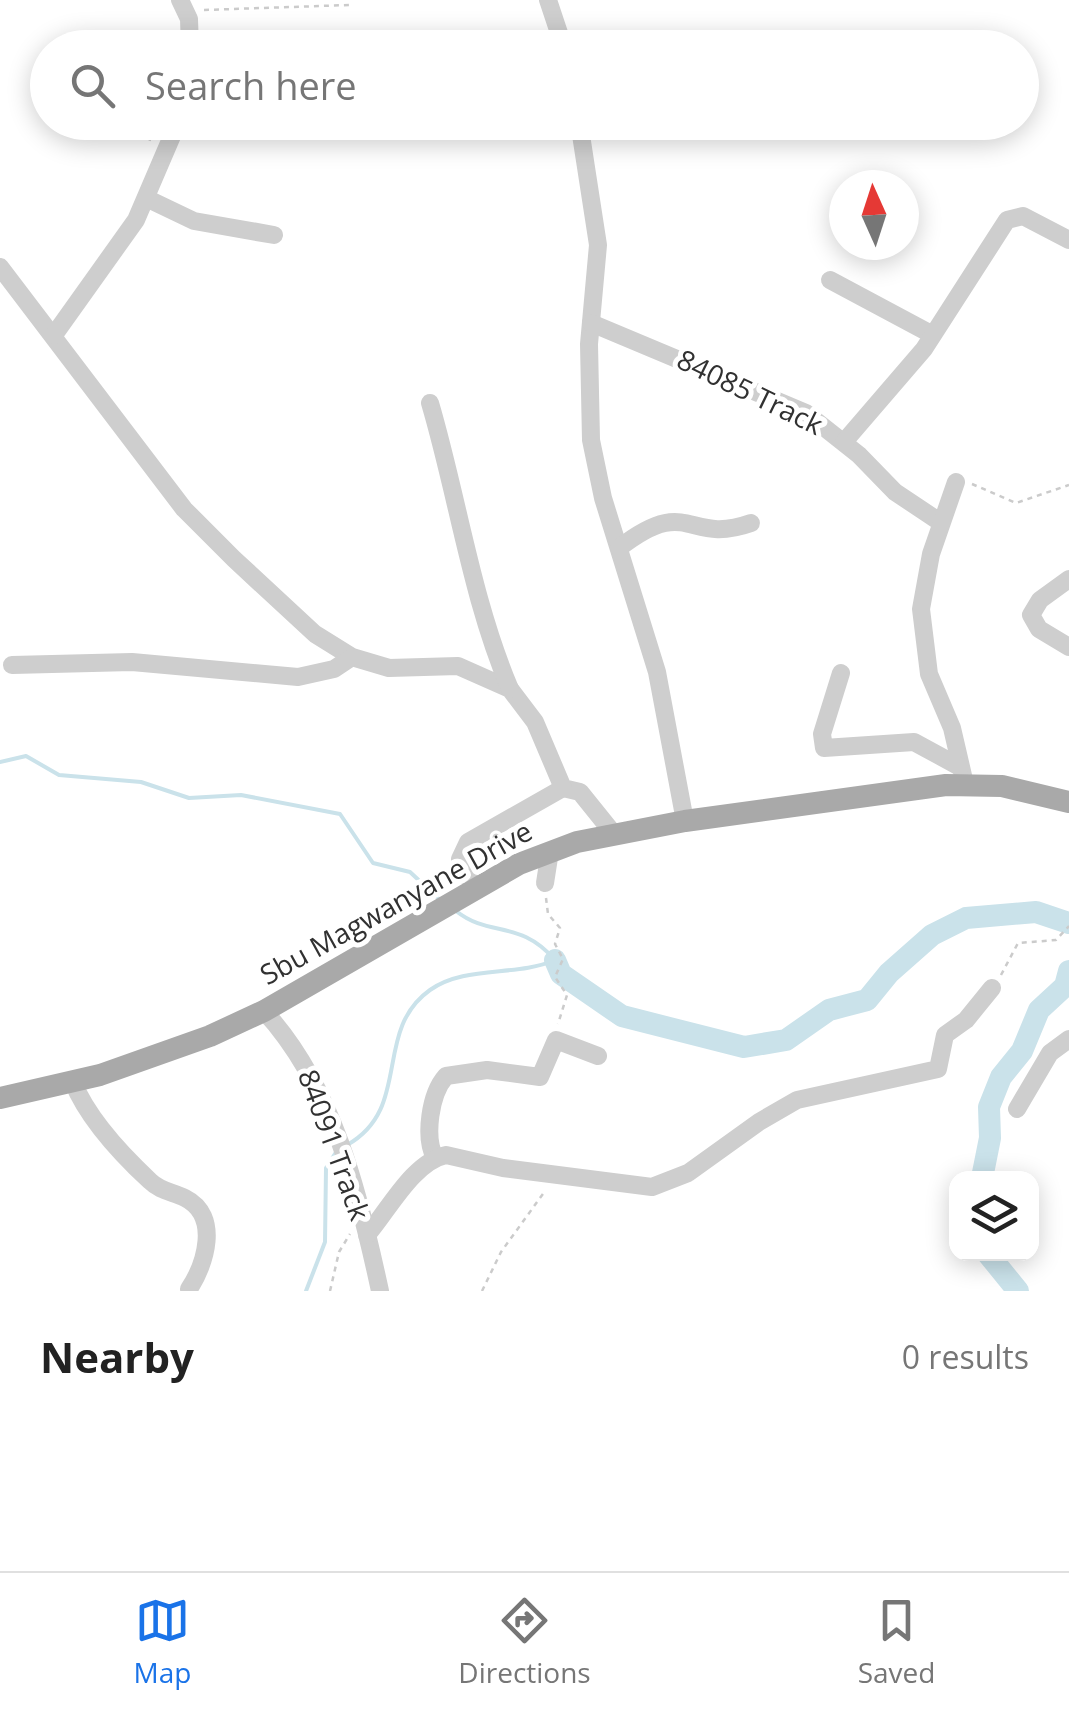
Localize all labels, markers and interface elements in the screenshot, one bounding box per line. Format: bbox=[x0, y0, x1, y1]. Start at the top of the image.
search box bbox=[30, 30, 1039, 140]
icon: search bbox=[65, 58, 120, 113]
text: Search here bbox=[145, 59, 357, 111]
north arrow bbox=[829, 170, 919, 260]
street label: 84085 Track bbox=[671, 339, 830, 443]
street label: Sbu Magwanyane Drive bbox=[253, 811, 538, 993]
street label: 84091 Track bbox=[290, 1064, 380, 1226]
map controls bbox=[949, 1171, 1039, 1261]
button: layers bbox=[949, 1171, 1039, 1261]
text: Nearby bbox=[40, 1328, 194, 1385]
text: 0 results bbox=[902, 1335, 1029, 1378]
tab: Map bbox=[133, 1593, 191, 1691]
tab: Directions bbox=[458, 1593, 591, 1691]
tab: Saved bbox=[858, 1593, 935, 1691]

